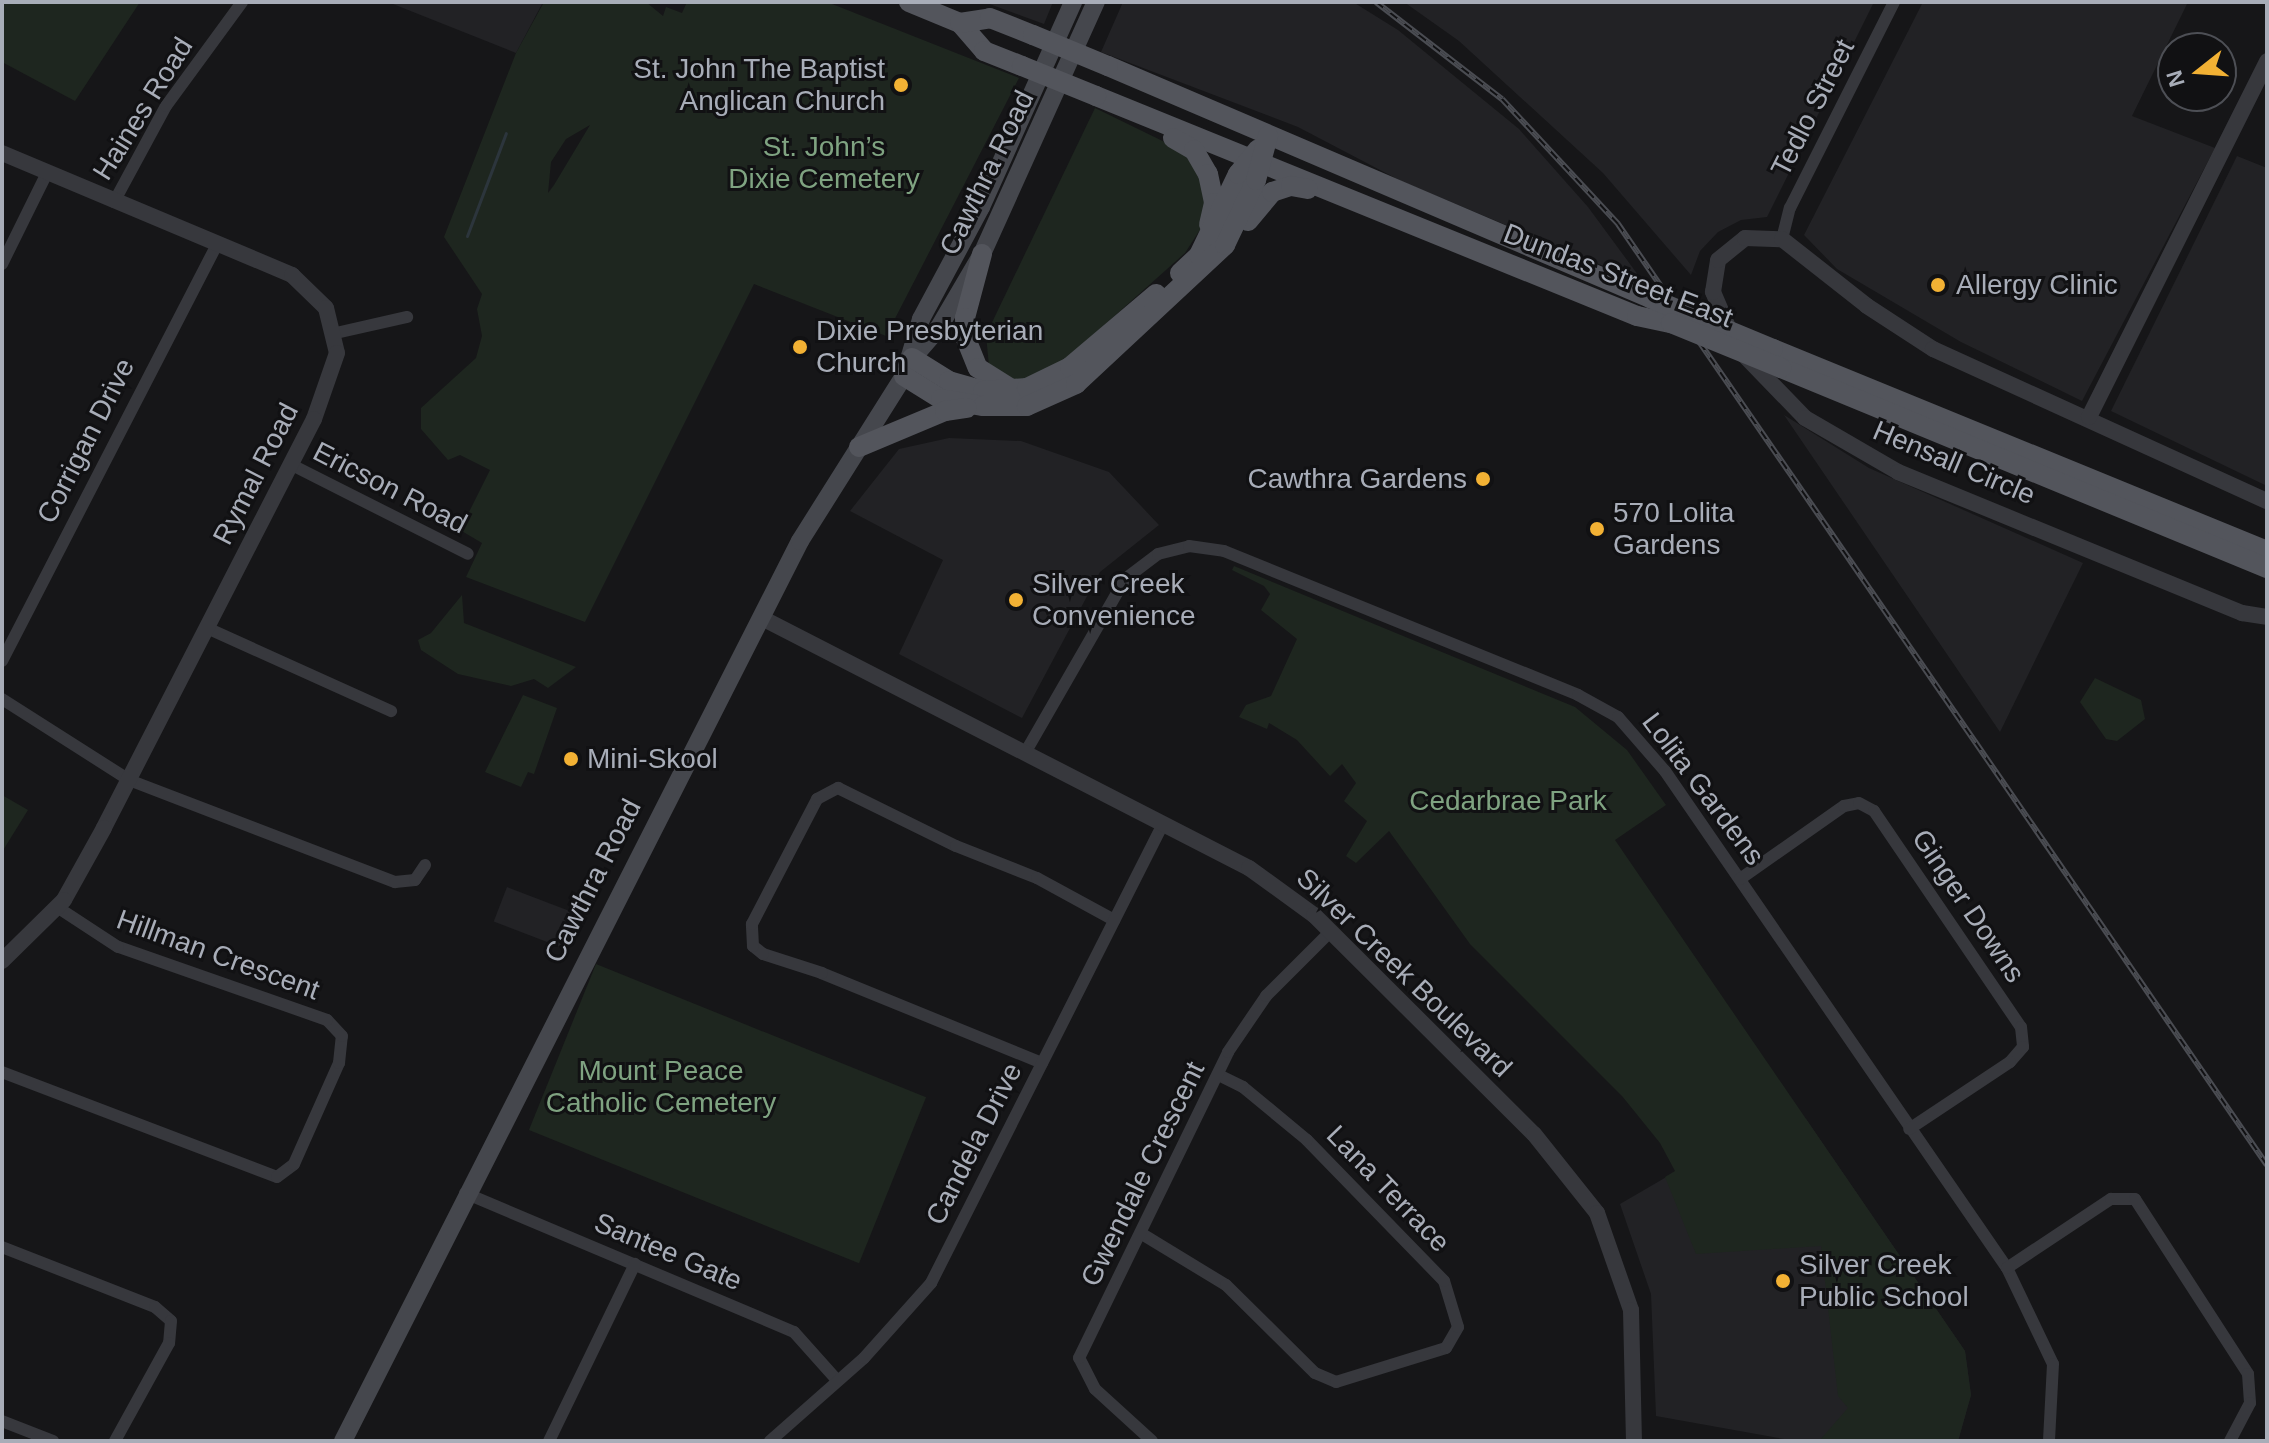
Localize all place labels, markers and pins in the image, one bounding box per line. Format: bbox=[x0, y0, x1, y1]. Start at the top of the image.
place label: St. John The Baptist Anglican Church bbox=[633, 52, 885, 118]
marker: St. John The Baptist Anglican Church bbox=[892, 76, 910, 94]
place label: Allergy Clinic bbox=[1956, 268, 2118, 302]
marker: Allergy Clinic bbox=[1927, 274, 1949, 296]
place label: Dixie Presbyterian Church bbox=[816, 314, 1043, 380]
marker: Dixie Presbyterian Church bbox=[791, 338, 809, 356]
place label: Cawthra Gardens bbox=[1248, 462, 1467, 496]
marker: Cawthra Gardens bbox=[1474, 470, 1492, 488]
place label: 570 Lolita Gardens bbox=[1613, 496, 1734, 562]
marker: 570 Lolita Gardens bbox=[1588, 520, 1606, 538]
place label: Silver Creek Convenience bbox=[1032, 567, 1195, 633]
marker: Silver Creek Convenience bbox=[1007, 591, 1025, 609]
place label: Mini-Skool bbox=[587, 742, 718, 776]
marker: Mini-Skool bbox=[562, 750, 580, 768]
place label: Silver Creek Public School bbox=[1799, 1248, 1969, 1314]
marker: Silver Creek Public School bbox=[1774, 1272, 1792, 1290]

